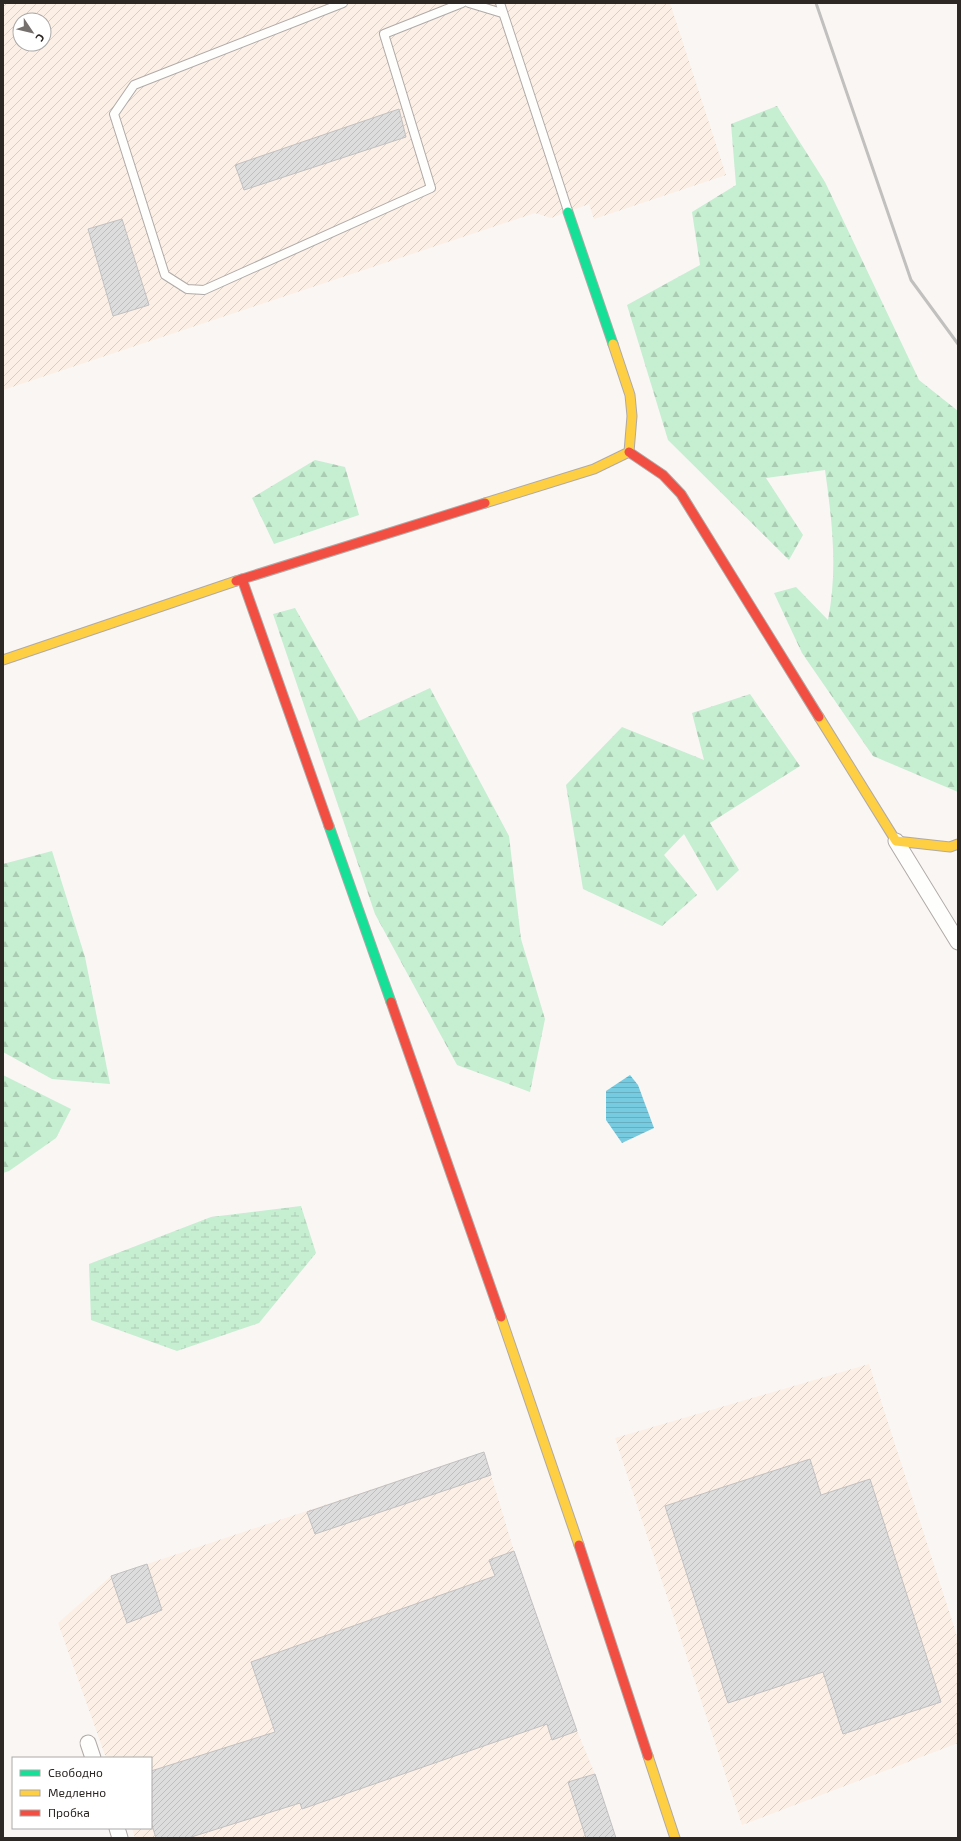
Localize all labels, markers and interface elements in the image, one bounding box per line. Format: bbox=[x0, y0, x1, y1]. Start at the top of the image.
north arrow bbox=[12, 12, 52, 52]
text: С bbox=[33, 32, 48, 45]
legend bbox=[12, 1757, 152, 1829]
text: Свободно bbox=[48, 1765, 103, 1779]
text: Медленно bbox=[48, 1785, 106, 1799]
text: Пробка bbox=[48, 1805, 90, 1819]

